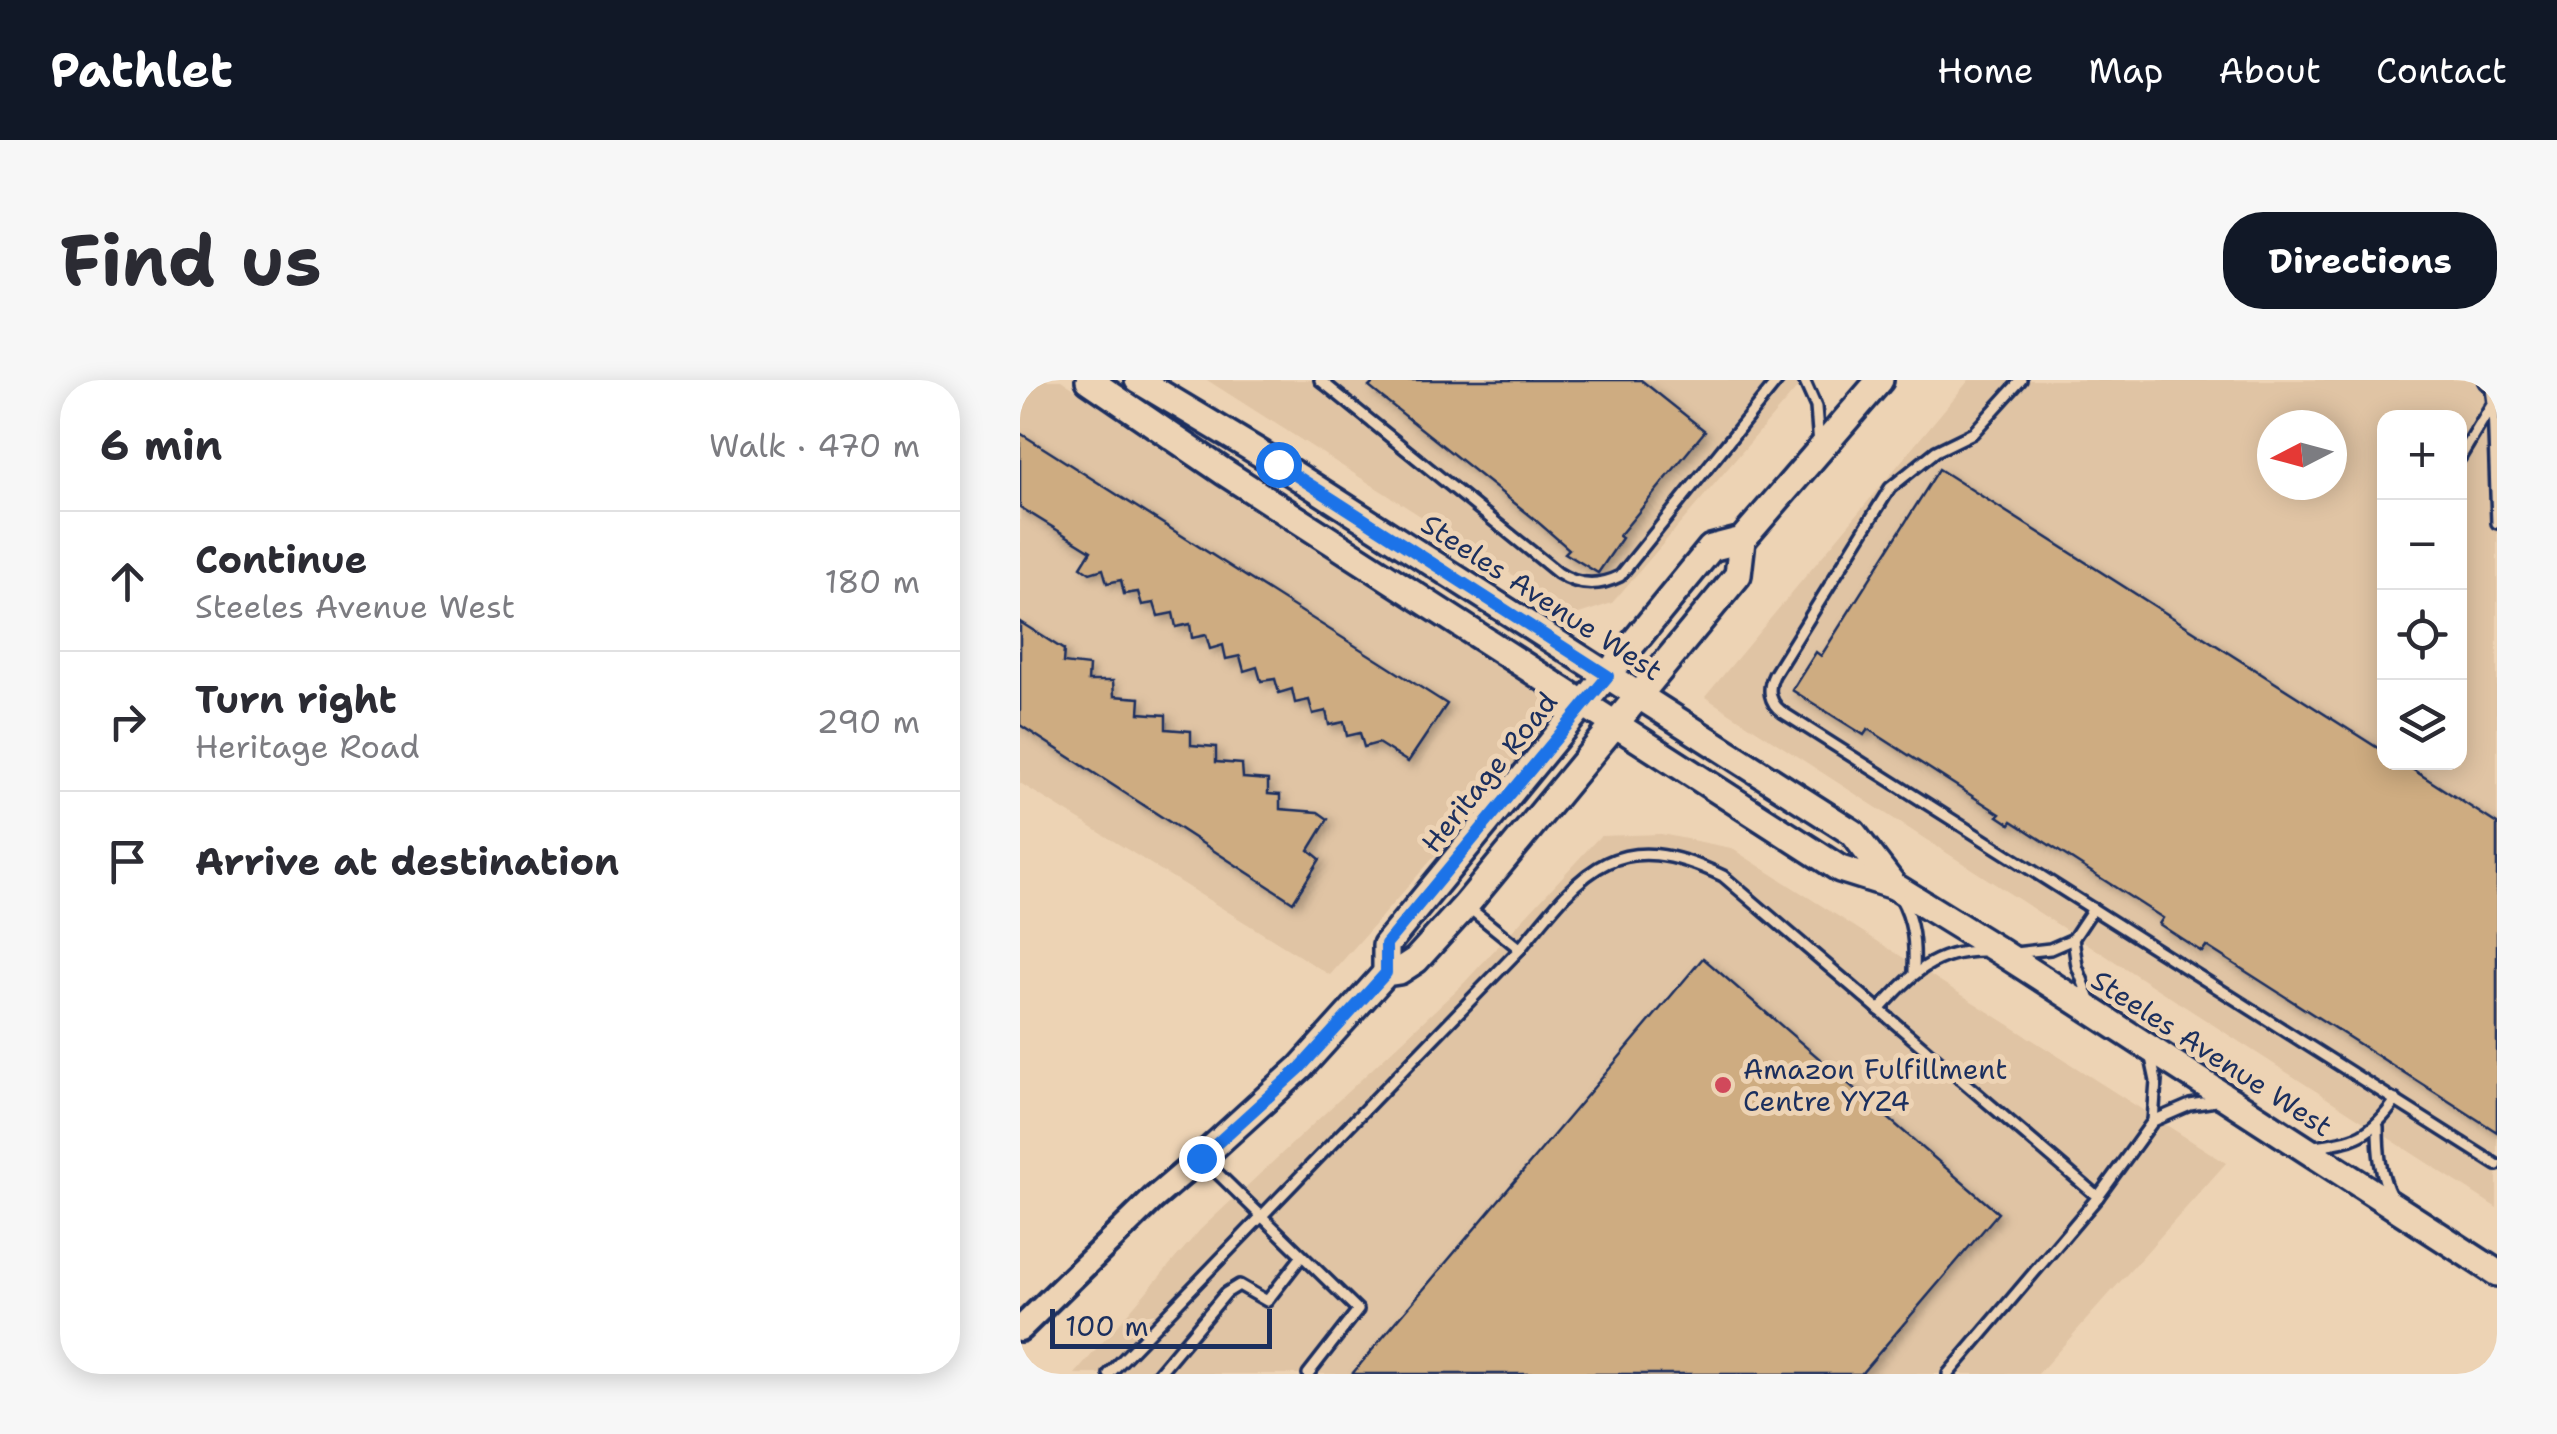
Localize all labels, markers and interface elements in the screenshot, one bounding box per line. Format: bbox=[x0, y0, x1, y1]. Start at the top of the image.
text: Pathlet bbox=[50, 38, 233, 102]
text: Home bbox=[1937, 47, 2033, 94]
text: Map bbox=[2088, 47, 2163, 94]
text: About bbox=[2218, 47, 2321, 94]
text: Contact bbox=[2376, 47, 2507, 94]
button: Directions bbox=[2223, 212, 2497, 309]
text: Find us bbox=[60, 214, 322, 307]
north arrow bbox=[2257, 410, 2347, 500]
map controls bbox=[2377, 410, 2467, 770]
button: + bbox=[2377, 410, 2467, 500]
text: 6 min bbox=[100, 417, 222, 473]
text: Walk · 470 m bbox=[709, 424, 920, 467]
route start bbox=[1256, 442, 1302, 488]
button: − bbox=[2377, 500, 2467, 590]
street label: Steeles Avenue West bbox=[1414, 505, 1670, 689]
text: Continue bbox=[195, 534, 367, 585]
icon: ahead bbox=[100, 554, 155, 609]
text: 180 m bbox=[824, 560, 920, 603]
text: Steeles Avenue West bbox=[195, 585, 515, 628]
button: locate bbox=[2377, 590, 2467, 680]
text: Turn right bbox=[195, 674, 397, 725]
button: layers bbox=[2377, 680, 2467, 770]
street label: Heritage Road bbox=[1412, 684, 1566, 860]
icon: right bbox=[100, 694, 155, 749]
text: 290 m bbox=[817, 700, 920, 743]
text: Heritage Road bbox=[195, 725, 420, 768]
icon: arrive bbox=[100, 834, 155, 889]
text: Arrive at destination bbox=[195, 836, 619, 887]
street label: Steeles Avenue West bbox=[2084, 961, 2340, 1145]
place label: Amazon Fulfillment Centre YYZ4 bbox=[1743, 1050, 2008, 1120]
marker: Amazon Fulfillment Centre YYZ4 bbox=[1712, 1074, 1734, 1096]
route end bbox=[1179, 1136, 1225, 1182]
scale bar bbox=[1050, 1304, 1272, 1348]
text: 100 m bbox=[1065, 1307, 1149, 1345]

